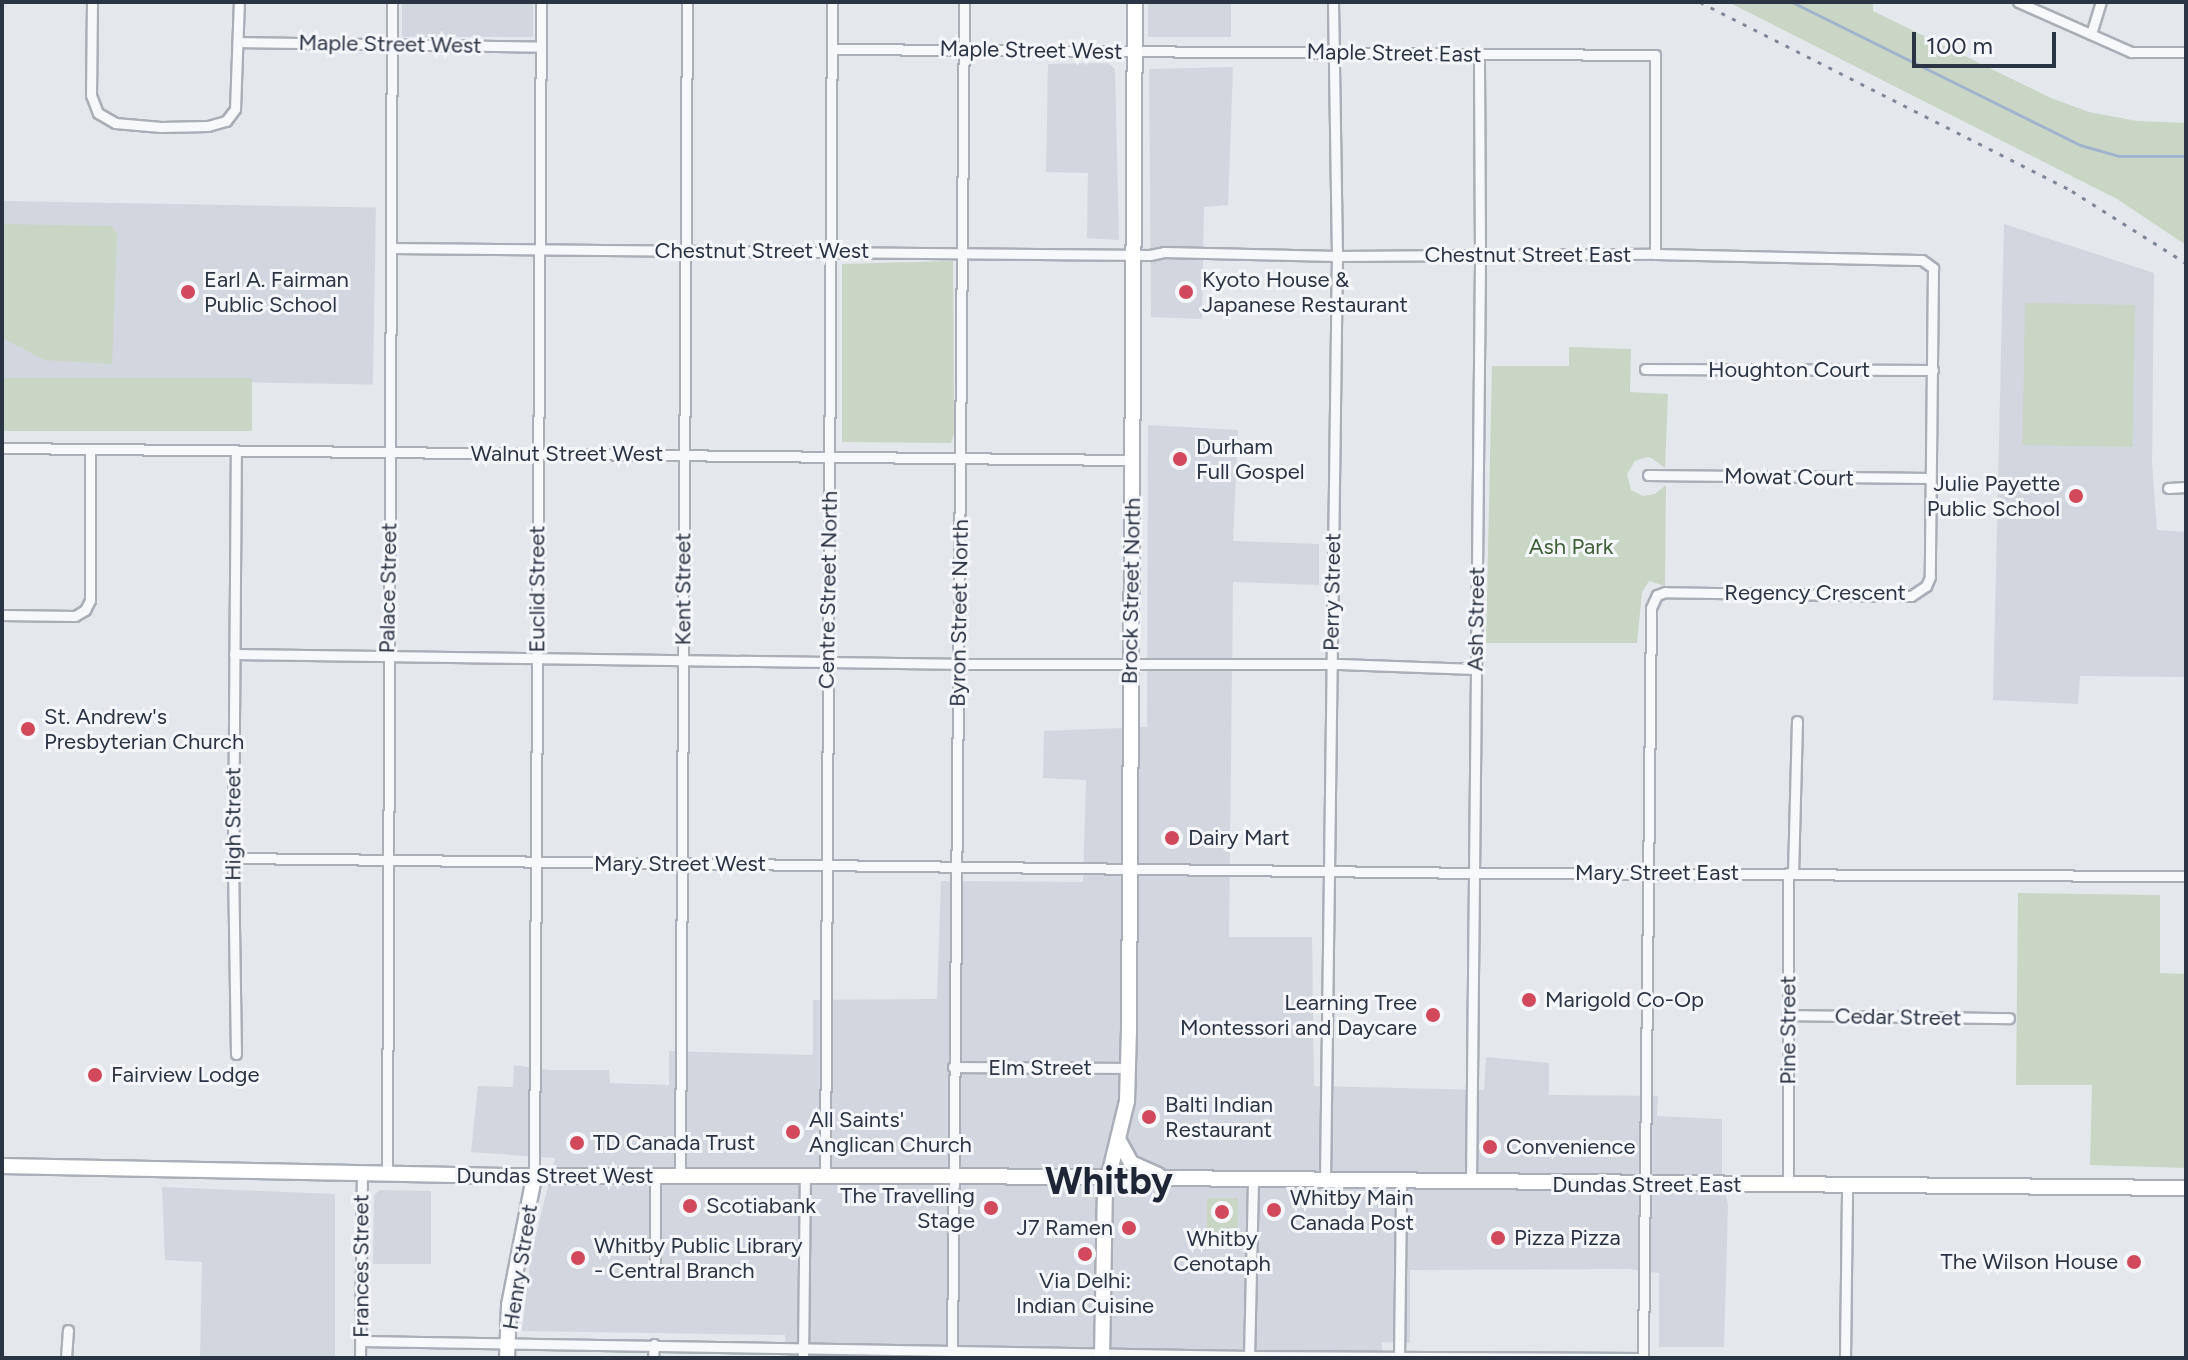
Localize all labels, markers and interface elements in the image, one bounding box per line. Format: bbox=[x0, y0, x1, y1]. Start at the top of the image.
scale bar bbox=[1916, 16, 2060, 66]
street label: Maple Street West bbox=[298, 29, 482, 59]
text: 100 m bbox=[1926, 31, 1993, 60]
street label: Maple Street West bbox=[939, 35, 1123, 65]
street label: Maple Street East bbox=[1306, 38, 1482, 68]
street label: Chestnut Street West bbox=[655, 238, 869, 264]
street label: Chestnut Street East bbox=[1425, 242, 1631, 268]
place label: Earl A. Fairman Public School bbox=[204, 266, 349, 318]
place label: Kyoto House & Japanese Restaurant bbox=[1202, 266, 1408, 318]
marker: Earl A. Fairman Public School bbox=[179, 283, 197, 301]
marker: Kyoto House & Japanese Restaurant bbox=[1177, 283, 1195, 301]
street label: Houghton Court bbox=[1708, 357, 1870, 383]
place label: Durham Full Gospel bbox=[1196, 433, 1305, 484]
street label: Walnut Street West bbox=[471, 441, 663, 467]
marker: Durham Full Gospel bbox=[1171, 450, 1189, 468]
street label: Mowat Court bbox=[1724, 463, 1854, 491]
place label: Julie Payette Public School bbox=[1927, 470, 2060, 522]
marker: Julie Payette Public School bbox=[2067, 487, 2085, 505]
street label: Centre Street North bbox=[813, 491, 843, 689]
street label: Brock Street North bbox=[1116, 498, 1146, 684]
street label: Byron Street North bbox=[944, 519, 974, 707]
street label: Palace Street bbox=[374, 522, 402, 654]
street label: Euclid Street bbox=[524, 525, 550, 653]
street label: Kent Street bbox=[670, 533, 696, 645]
street label: Perry Street bbox=[1318, 533, 1346, 651]
park label: Ash Park bbox=[1529, 534, 1613, 560]
street label: Ash Street bbox=[1462, 567, 1490, 671]
street label: Regency Crescent bbox=[1724, 580, 1906, 606]
place label: St. Andrew's Presbyterian Church bbox=[44, 703, 244, 754]
marker: St. Andrew's Presbyterian Church bbox=[19, 720, 37, 738]
street label: High Street bbox=[220, 767, 246, 881]
place label: Dairy Mart bbox=[1188, 825, 1289, 851]
marker: Dairy Mart bbox=[1163, 829, 1181, 847]
street label: Mary Street West bbox=[594, 851, 766, 877]
street label: Mary Street East bbox=[1575, 860, 1739, 886]
street label: Pine Street bbox=[1775, 975, 1801, 1085]
place label: Marigold Co-Op bbox=[1545, 987, 1704, 1013]
place label: Learning Tree Montessori and Daycare bbox=[1180, 989, 1417, 1040]
marker: Marigold Co-Op bbox=[1520, 991, 1538, 1009]
street label: Cedar Street bbox=[1835, 1003, 1961, 1031]
marker: Learning Tree Montessori and Daycare bbox=[1424, 1006, 1442, 1024]
street label: Elm Street bbox=[988, 1055, 1092, 1081]
place label: Fairview Lodge bbox=[111, 1062, 260, 1088]
marker: Fairview Lodge bbox=[86, 1066, 104, 1084]
place label: Balti Indian Restaurant bbox=[1165, 1091, 1273, 1142]
place label: All Saints' Anglican Church bbox=[809, 1106, 972, 1158]
marker: Balti Indian Restaurant bbox=[1140, 1108, 1158, 1126]
marker: All Saints' Anglican Church bbox=[784, 1123, 802, 1141]
place label: TD Canada Trust bbox=[593, 1130, 755, 1156]
marker: TD Canada Trust bbox=[568, 1134, 586, 1152]
place label: Convenience bbox=[1506, 1134, 1636, 1160]
marker: Convenience bbox=[1481, 1138, 1499, 1156]
district label: Whitby bbox=[1045, 1159, 1173, 1205]
street label: Dundas Street West bbox=[456, 1163, 654, 1189]
street label: Dundas Street East bbox=[1552, 1172, 1742, 1198]
place label: The Travelling Stage bbox=[840, 1182, 975, 1234]
place label: Whitby Main Canada Post bbox=[1290, 1184, 1414, 1236]
place label: Scotiabank bbox=[706, 1193, 816, 1219]
street label: Frances Street bbox=[348, 1194, 374, 1338]
marker: Scotiabank bbox=[681, 1197, 699, 1215]
marker: The Travelling Stage bbox=[982, 1199, 1000, 1217]
marker: Whitby Main Canada Post bbox=[1265, 1201, 1283, 1219]
street label: Henry Street bbox=[497, 1202, 543, 1332]
marker: Whitby Cenotaph bbox=[1213, 1203, 1231, 1221]
place label: J7 Ramen bbox=[1016, 1215, 1113, 1241]
marker: J7 Ramen bbox=[1120, 1219, 1138, 1237]
place label: Whitby Cenotaph bbox=[1173, 1225, 1271, 1276]
place label: Pizza Pizza bbox=[1514, 1225, 1621, 1251]
marker: Pizza Pizza bbox=[1489, 1229, 1507, 1247]
place label: Whitby Public Library - Central Branch bbox=[594, 1232, 803, 1284]
marker: Via Delhi: Indian Cuisine bbox=[1076, 1245, 1094, 1263]
marker: Whitby Public Library - Central Branch bbox=[569, 1249, 587, 1267]
place label: The Wilson House bbox=[1941, 1249, 2118, 1275]
marker: The Wilson House bbox=[2125, 1253, 2143, 1271]
place label: Via Delhi: Indian Cuisine bbox=[1016, 1267, 1154, 1318]

